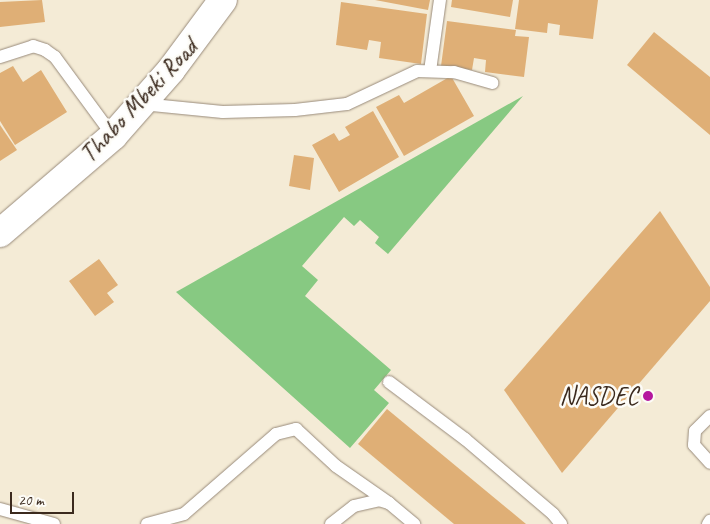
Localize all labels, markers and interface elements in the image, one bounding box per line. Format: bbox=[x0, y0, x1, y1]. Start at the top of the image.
street label: Thabo Mbeki Road bbox=[74, 33, 204, 169]
place label: NASDEC bbox=[560, 381, 638, 411]
marker: NASDEC bbox=[642, 390, 654, 402]
scale bar bbox=[12, 482, 76, 514]
text: 20 m bbox=[18, 491, 44, 510]

